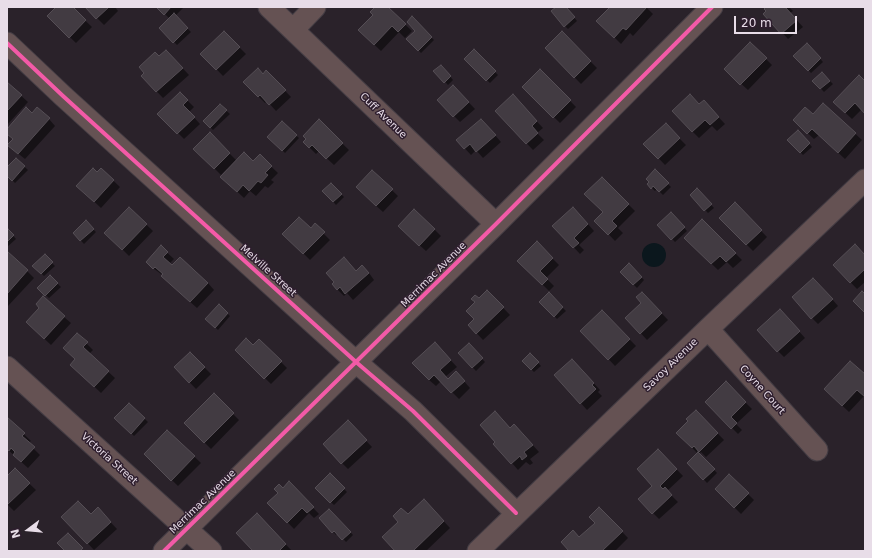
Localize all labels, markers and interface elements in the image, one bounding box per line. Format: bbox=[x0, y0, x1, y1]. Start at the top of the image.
scale bar bbox=[736, 8, 799, 34]
text: 20 m bbox=[741, 16, 772, 30]
street label: Cuff Avenue bbox=[357, 91, 409, 141]
street label: Merrimac Avenue bbox=[399, 240, 469, 310]
street label: Melville Street bbox=[237, 243, 299, 299]
street label: Savoy Avenue bbox=[641, 336, 701, 394]
street label: Coyne Court bbox=[737, 363, 787, 417]
street label: Victoria Street bbox=[78, 431, 140, 487]
street label: Merrimac Avenue bbox=[167, 467, 239, 537]
north arrow bbox=[8, 510, 48, 550]
text: N bbox=[8, 527, 24, 540]

